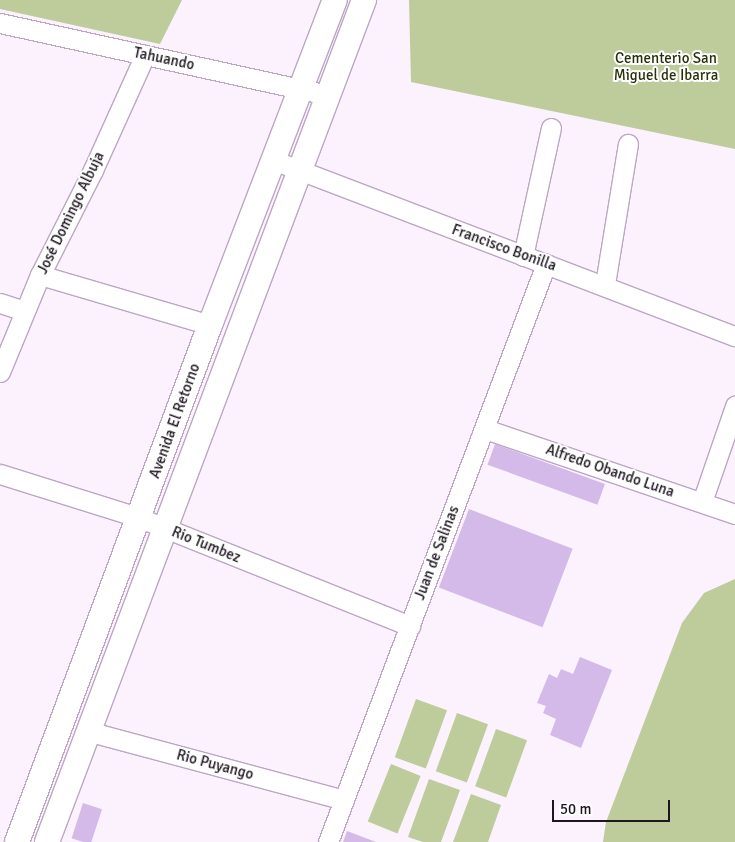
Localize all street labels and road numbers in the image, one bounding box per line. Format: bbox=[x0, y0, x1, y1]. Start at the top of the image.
street label: Tahuando bbox=[132, 44, 196, 74]
street label: José Domingo Albuja bbox=[34, 149, 108, 277]
street label: Francisco Bonilla bbox=[449, 221, 559, 275]
street label: Avenida El Retorno bbox=[146, 361, 204, 481]
street label: Alfredo Obando Luna bbox=[543, 441, 677, 501]
street label: Juan de Salinas bbox=[411, 503, 463, 603]
street label: Rio Tumbez bbox=[169, 523, 243, 567]
street label: Rio Puyango bbox=[175, 746, 255, 784]

